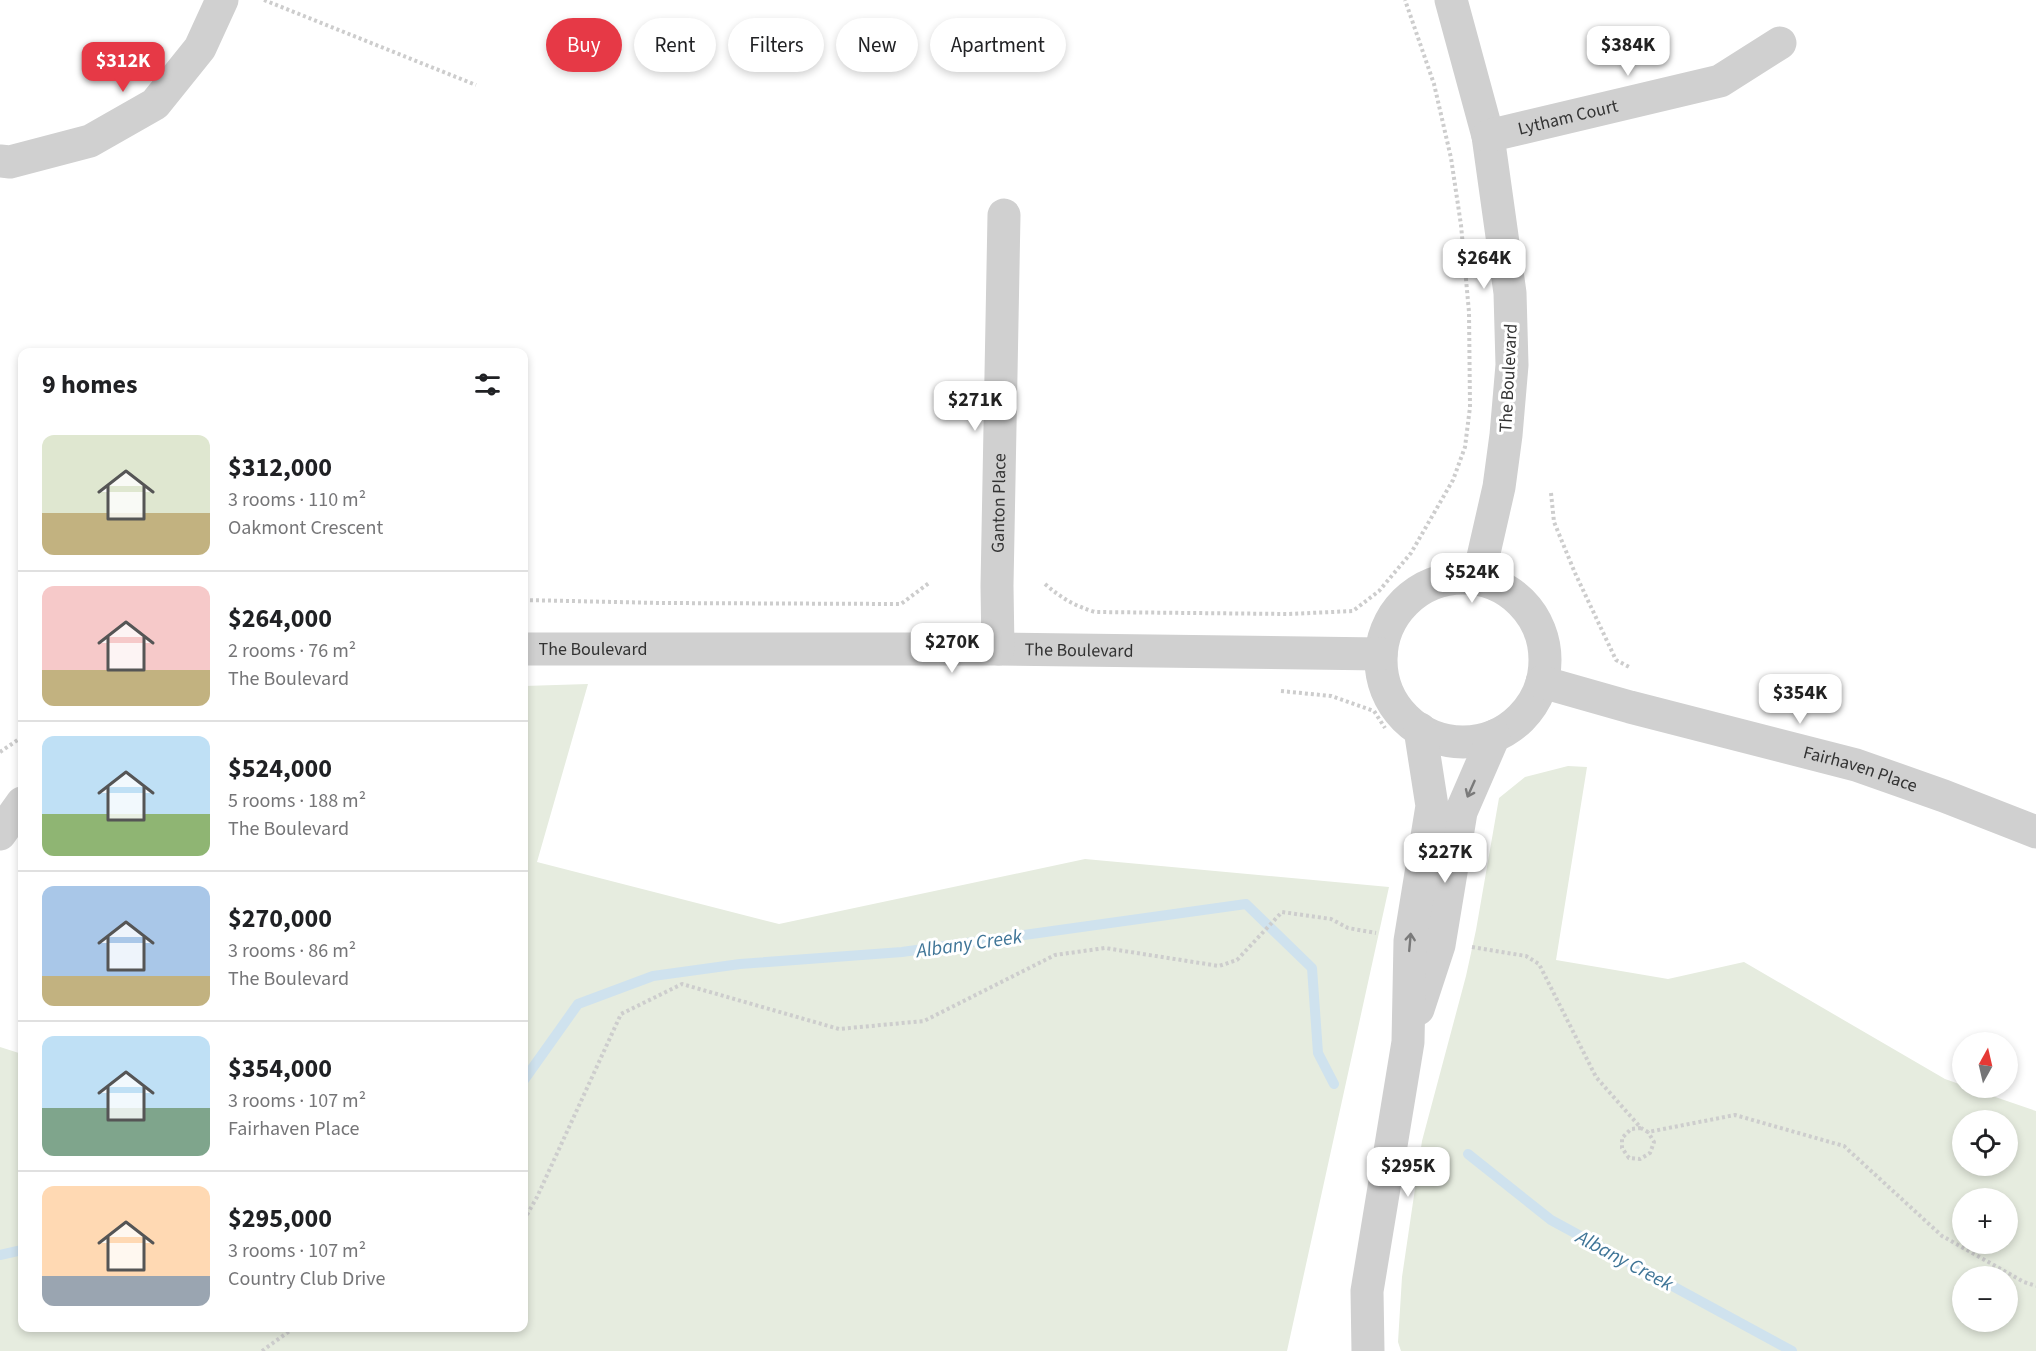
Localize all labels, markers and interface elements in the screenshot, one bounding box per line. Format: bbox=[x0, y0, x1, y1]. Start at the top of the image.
chip: Buy bbox=[546, 18, 622, 72]
chip: Rent bbox=[634, 18, 716, 72]
chip: Filters bbox=[728, 18, 824, 72]
chip: New bbox=[836, 18, 918, 72]
chip: Apartment bbox=[930, 18, 1066, 72]
pin: $384K bbox=[1586, 26, 1670, 77]
text: $384K bbox=[1601, 31, 1655, 59]
pin: $312K bbox=[81, 42, 165, 93]
text: $312K bbox=[96, 47, 150, 75]
street label: Lytham Court bbox=[1515, 94, 1621, 142]
pin: $264K bbox=[1442, 239, 1526, 290]
text: $264K bbox=[1457, 244, 1511, 272]
street label: The Boulevard bbox=[1493, 323, 1524, 433]
text: 9 homes bbox=[42, 366, 137, 403]
icon: filters bbox=[471, 368, 504, 401]
pin: $271K bbox=[933, 381, 1017, 432]
text: $271K bbox=[948, 386, 1002, 414]
text: $312,000 bbox=[228, 449, 332, 486]
street label: Ganton Place bbox=[986, 453, 1013, 553]
icon: home bbox=[90, 459, 162, 531]
text: 3 rooms · 110 m² bbox=[228, 486, 366, 514]
text: Oakmont Crescent bbox=[228, 514, 383, 542]
pin: $524K bbox=[1430, 553, 1514, 604]
text: $524K bbox=[1445, 558, 1499, 586]
text: $264,000 bbox=[228, 600, 332, 637]
icon: home bbox=[90, 610, 162, 682]
pin: $270K bbox=[910, 623, 994, 674]
text: $270K bbox=[925, 628, 979, 656]
text: 2 rooms · 76 m² bbox=[228, 637, 356, 665]
street label: The Boulevard bbox=[539, 637, 647, 662]
street label: The Boulevard bbox=[1024, 637, 1134, 664]
text: The Boulevard bbox=[228, 665, 349, 693]
pin: $354K bbox=[1758, 674, 1842, 725]
text: $354K bbox=[1773, 679, 1827, 707]
street label: Fairhaven Place bbox=[1800, 740, 1921, 799]
text: $524,000 bbox=[228, 750, 332, 787]
icon: home bbox=[90, 760, 162, 832]
one-way arrow bbox=[1465, 780, 1476, 798]
text: 5 rooms · 188 m² bbox=[228, 787, 366, 815]
text: The Boulevard bbox=[228, 815, 349, 843]
pin: $227K bbox=[1403, 833, 1487, 884]
text: $227K bbox=[1418, 838, 1472, 866]
text: $270,000 bbox=[228, 900, 332, 937]
icon: home bbox=[90, 910, 162, 982]
water label: Albany Creek bbox=[913, 923, 1024, 966]
one-way arrow bbox=[1405, 932, 1416, 952]
text: 3 rooms · 86 m² bbox=[228, 937, 356, 965]
text: The Boulevard bbox=[228, 965, 349, 993]
north arrow bbox=[1952, 1032, 2018, 1098]
map controls bbox=[1952, 1032, 2018, 1332]
text: $354,000 bbox=[228, 1050, 332, 1087]
icon: home bbox=[90, 1060, 162, 1132]
text: 3 rooms · 107 m² bbox=[228, 1087, 366, 1115]
button: locate bbox=[1952, 1110, 2018, 1176]
text: Fairhaven Place bbox=[228, 1115, 359, 1143]
pin: $295K bbox=[1366, 1147, 1450, 1198]
text: $295K bbox=[1381, 1152, 1435, 1180]
button: + bbox=[1952, 1188, 2018, 1254]
text: $295,000 bbox=[228, 1200, 332, 1237]
icon: home bbox=[90, 1210, 162, 1282]
water label: Albany Creek bbox=[1569, 1223, 1678, 1298]
text: 3 rooms · 107 m² bbox=[228, 1237, 366, 1265]
text: Country Club Drive bbox=[228, 1265, 385, 1293]
button: − bbox=[1952, 1266, 2018, 1332]

